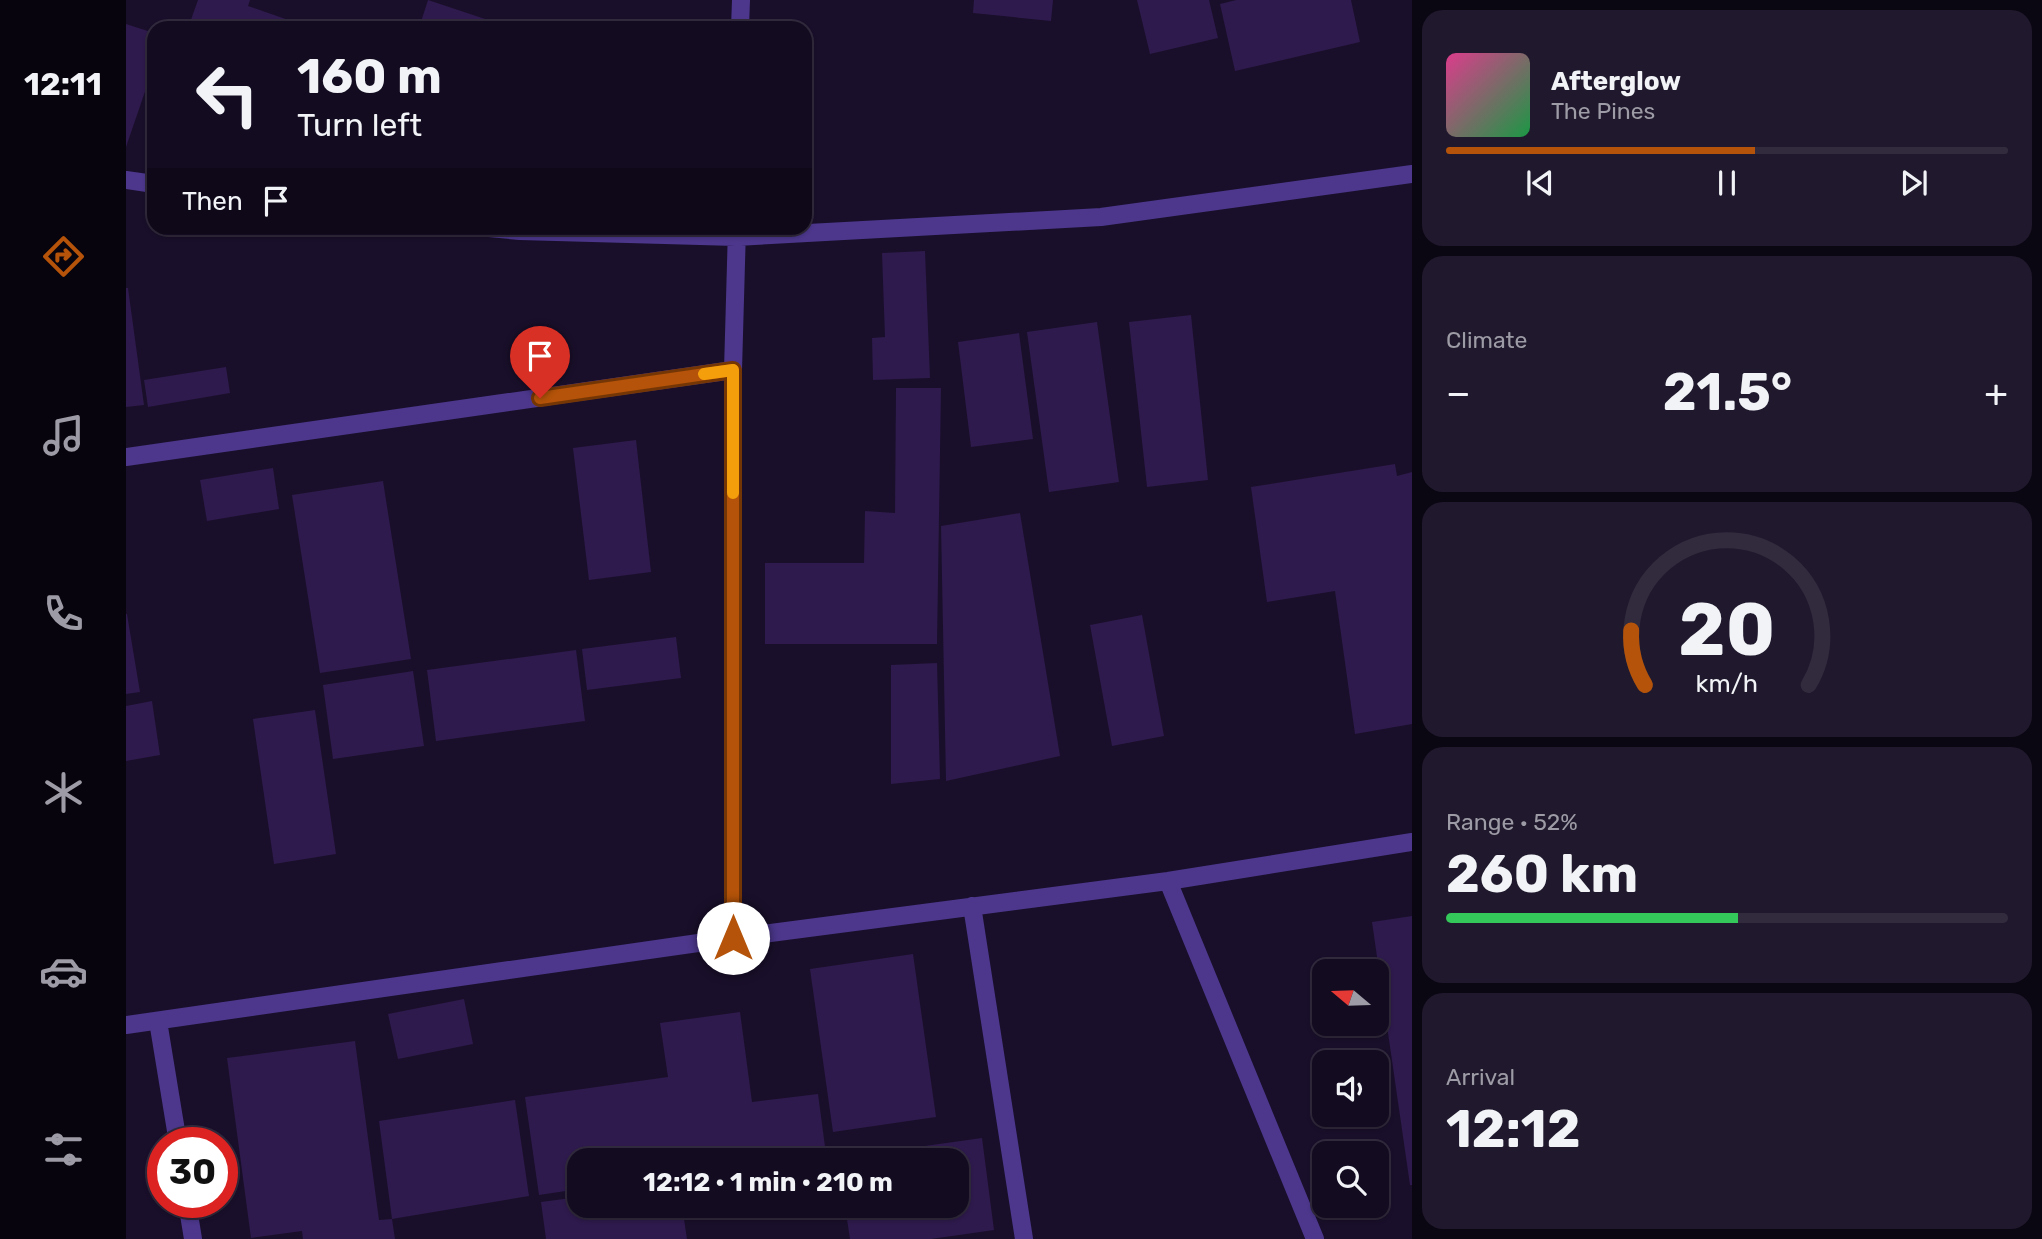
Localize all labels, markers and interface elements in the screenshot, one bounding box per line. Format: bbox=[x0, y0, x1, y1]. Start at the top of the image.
text: 160 m bbox=[297, 47, 442, 105]
icon: left bbox=[182, 49, 273, 140]
text: 12:11 bbox=[24, 65, 102, 103]
text: Afterglow bbox=[1551, 66, 1681, 97]
text: The Pines bbox=[1551, 97, 1655, 125]
text: Turn left bbox=[297, 106, 422, 144]
icon: previous bbox=[1521, 164, 1559, 202]
icon: pause bbox=[1708, 164, 1746, 202]
icon: next bbox=[1895, 164, 1933, 202]
icon: arrive bbox=[257, 182, 295, 220]
text: Then bbox=[182, 186, 243, 217]
icon: directions bbox=[39, 232, 88, 281]
pin bbox=[510, 326, 570, 398]
text: Climate bbox=[1446, 326, 1527, 354]
icon: arrive bbox=[521, 337, 559, 375]
text: 21.5° bbox=[1663, 361, 1792, 423]
text: − bbox=[1446, 370, 1471, 416]
text: + bbox=[1984, 370, 2008, 416]
icon: music bbox=[39, 411, 88, 460]
text: 20 bbox=[1679, 588, 1775, 674]
icon: phone bbox=[39, 589, 88, 638]
text: km/h bbox=[1696, 669, 1758, 698]
icon: climate bbox=[39, 768, 88, 817]
text: Range · 52% bbox=[1446, 808, 1578, 836]
text: 260 km bbox=[1446, 843, 1638, 905]
position arrow bbox=[696, 901, 770, 975]
icon: car bbox=[39, 947, 88, 996]
north arrow bbox=[1312, 959, 1390, 1036]
map controls bbox=[1312, 959, 1389, 1218]
button: sound bbox=[1312, 1050, 1389, 1127]
text: Arrival bbox=[1446, 1063, 1515, 1091]
text: 12:12 bbox=[1446, 1098, 1580, 1160]
icon: filters bbox=[39, 1125, 88, 1174]
speed limit sign: 30 bbox=[147, 1127, 238, 1218]
button: search bbox=[1312, 1141, 1389, 1218]
text: 12:12 · 1 min · 210 m bbox=[643, 1167, 893, 1198]

